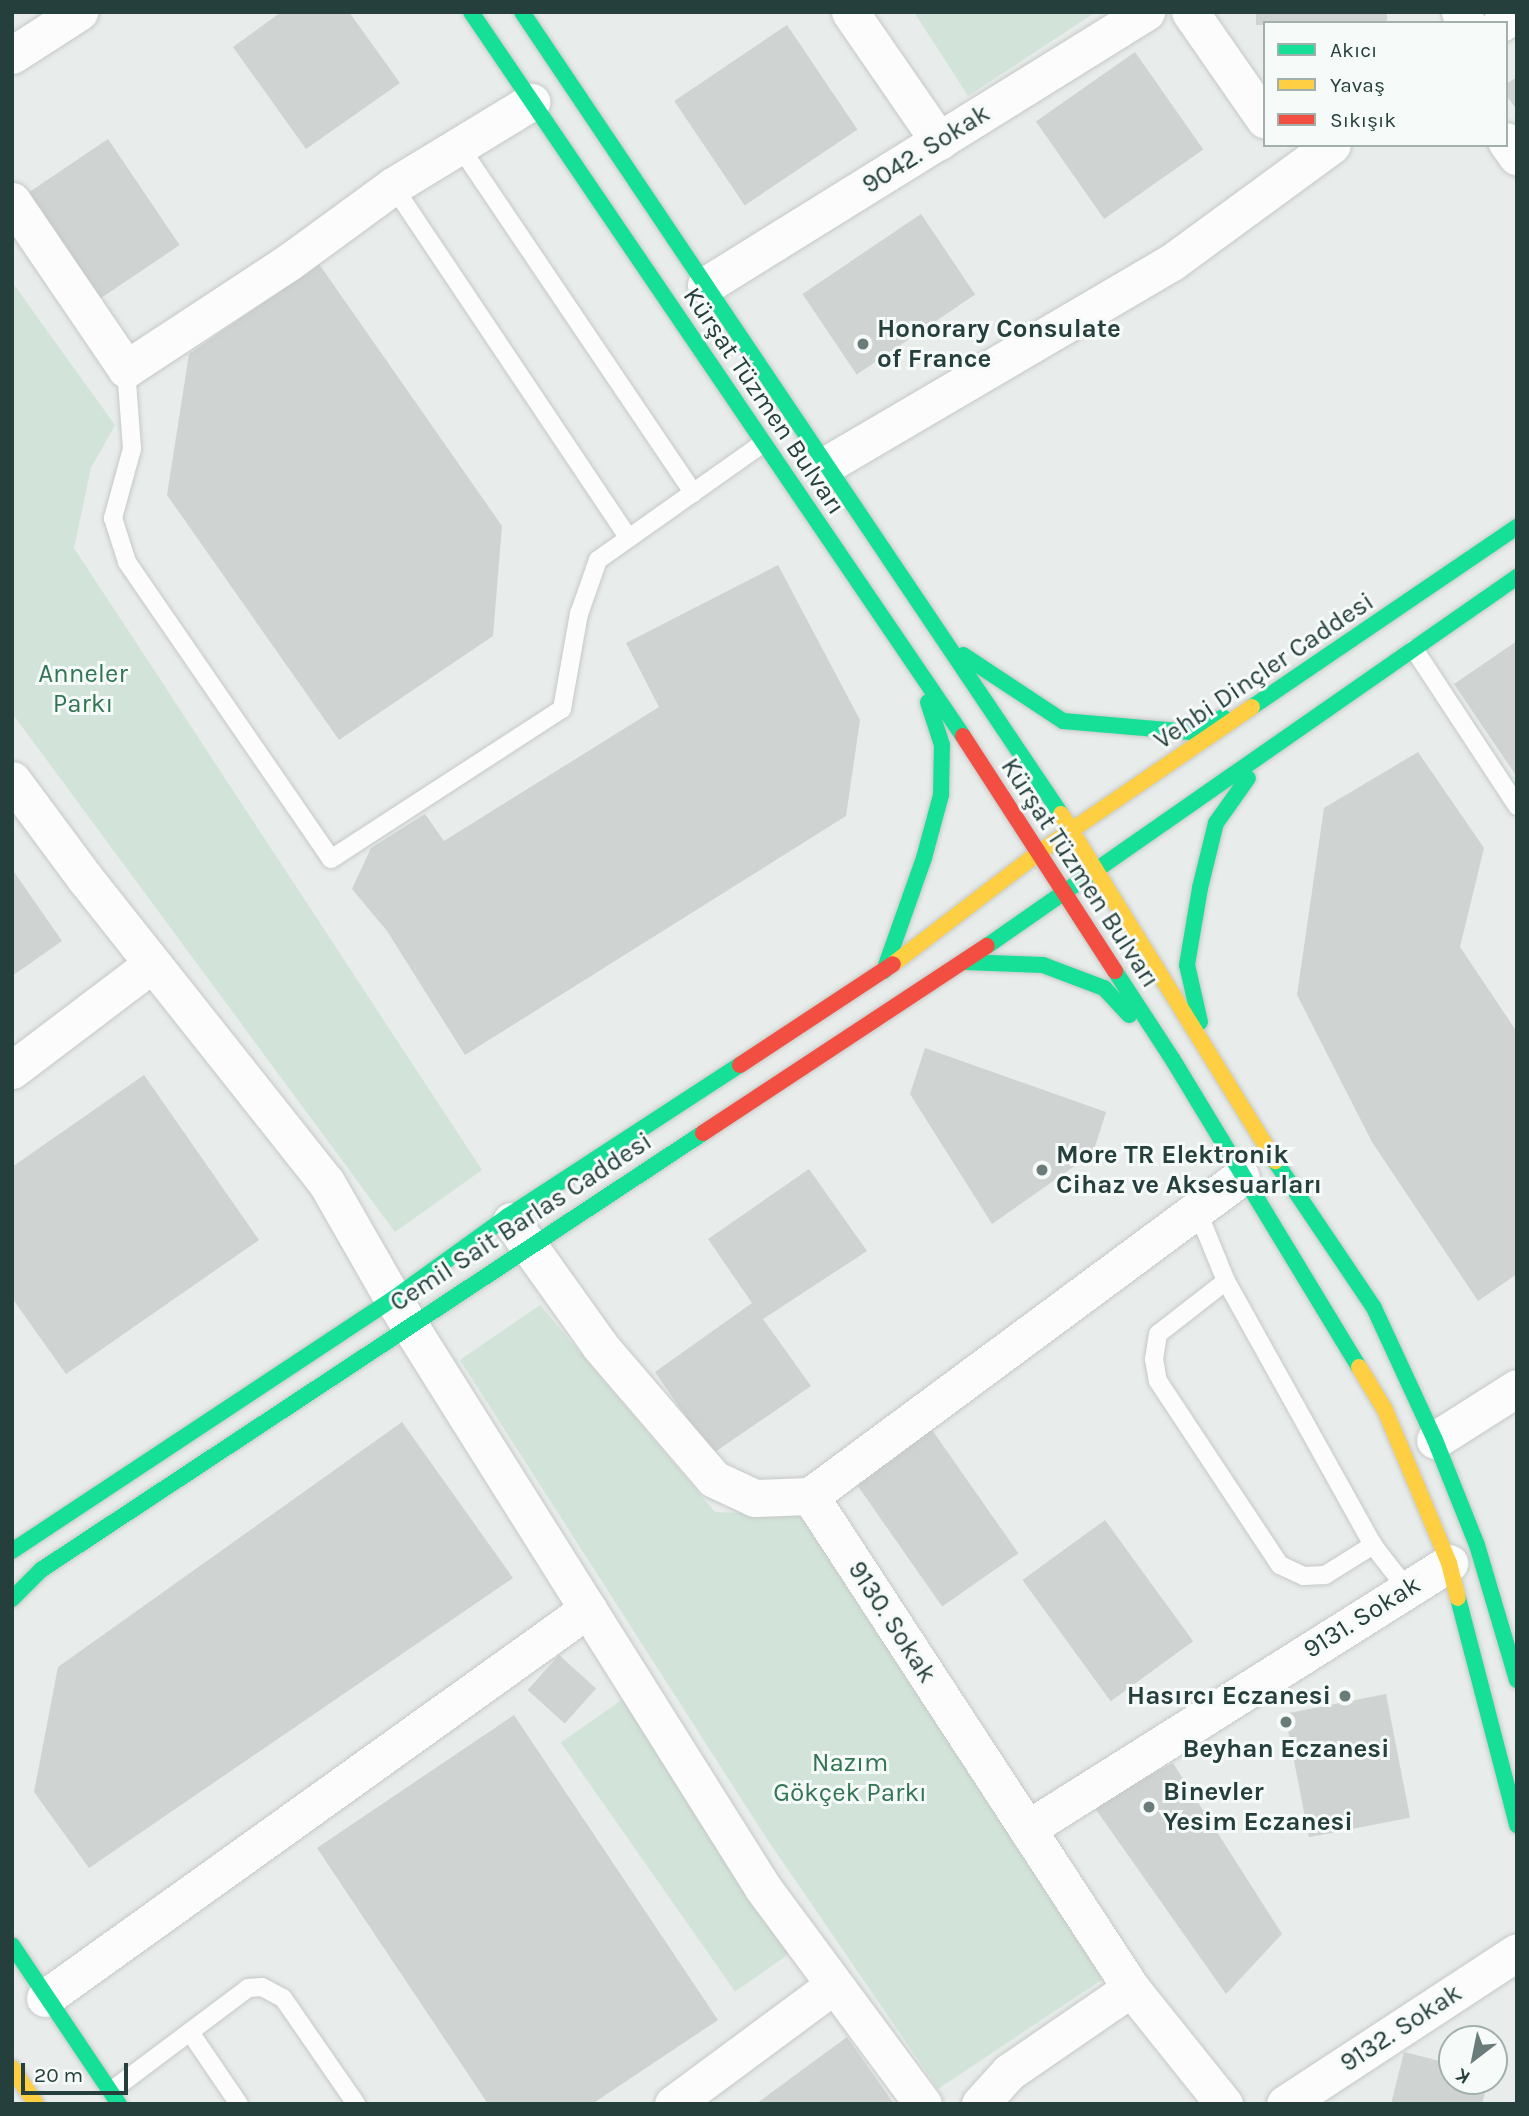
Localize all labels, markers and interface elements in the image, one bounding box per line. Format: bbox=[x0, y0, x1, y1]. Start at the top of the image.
legend bbox=[1263, 21, 1508, 147]
text: Akıcı bbox=[1330, 38, 1377, 62]
text: Yavaş bbox=[1330, 73, 1385, 97]
street label: 9042. Sokak bbox=[856, 97, 996, 201]
text: Sıkışık bbox=[1330, 108, 1396, 132]
street label: Kürşat Tüzmen Bulvarı bbox=[676, 281, 852, 521]
place label: Honorary Consulate of France bbox=[877, 313, 1121, 374]
marker: Honorary Consulate of France bbox=[855, 336, 871, 352]
street label: Vehbi Dinçler Caddesi bbox=[1148, 586, 1380, 756]
park label: Anneler Parkı bbox=[38, 658, 128, 720]
street label: Kürşat Tüzmen Bulvarı bbox=[994, 752, 1166, 994]
street label: Cemil Sait Barlas Caddesi bbox=[384, 1126, 658, 1318]
place label: More TR Elektronik Cihaz ve Aksesuarları bbox=[1056, 1139, 1322, 1200]
marker: More TR Elektronik Cihaz ve Aksesuarları bbox=[1034, 1162, 1050, 1178]
street label: 9130. Sokak bbox=[841, 1555, 943, 1689]
street label: 9131. Sokak bbox=[1298, 1569, 1426, 1665]
place label: Hasırcı Eczanesi bbox=[1127, 1680, 1331, 1712]
marker: Hasırcı Eczanesi bbox=[1337, 1688, 1353, 1704]
marker: Beyhan Eczanesi bbox=[1278, 1714, 1294, 1730]
place label: Beyhan Eczanesi bbox=[1182, 1733, 1390, 1765]
park label: Nazım Gökçek Parkı bbox=[773, 1747, 927, 1809]
place label: Binevler Yesim Eczanesi bbox=[1163, 1776, 1353, 1838]
marker: Binevler Yesim Eczanesi bbox=[1141, 1799, 1157, 1815]
street label: 9132. Sokak bbox=[1334, 1977, 1468, 2079]
north arrow bbox=[1438, 2025, 1508, 2095]
scale bar bbox=[24, 2050, 131, 2094]
text: 20 m bbox=[34, 2063, 83, 2087]
text: K bbox=[1452, 2063, 1474, 2089]

